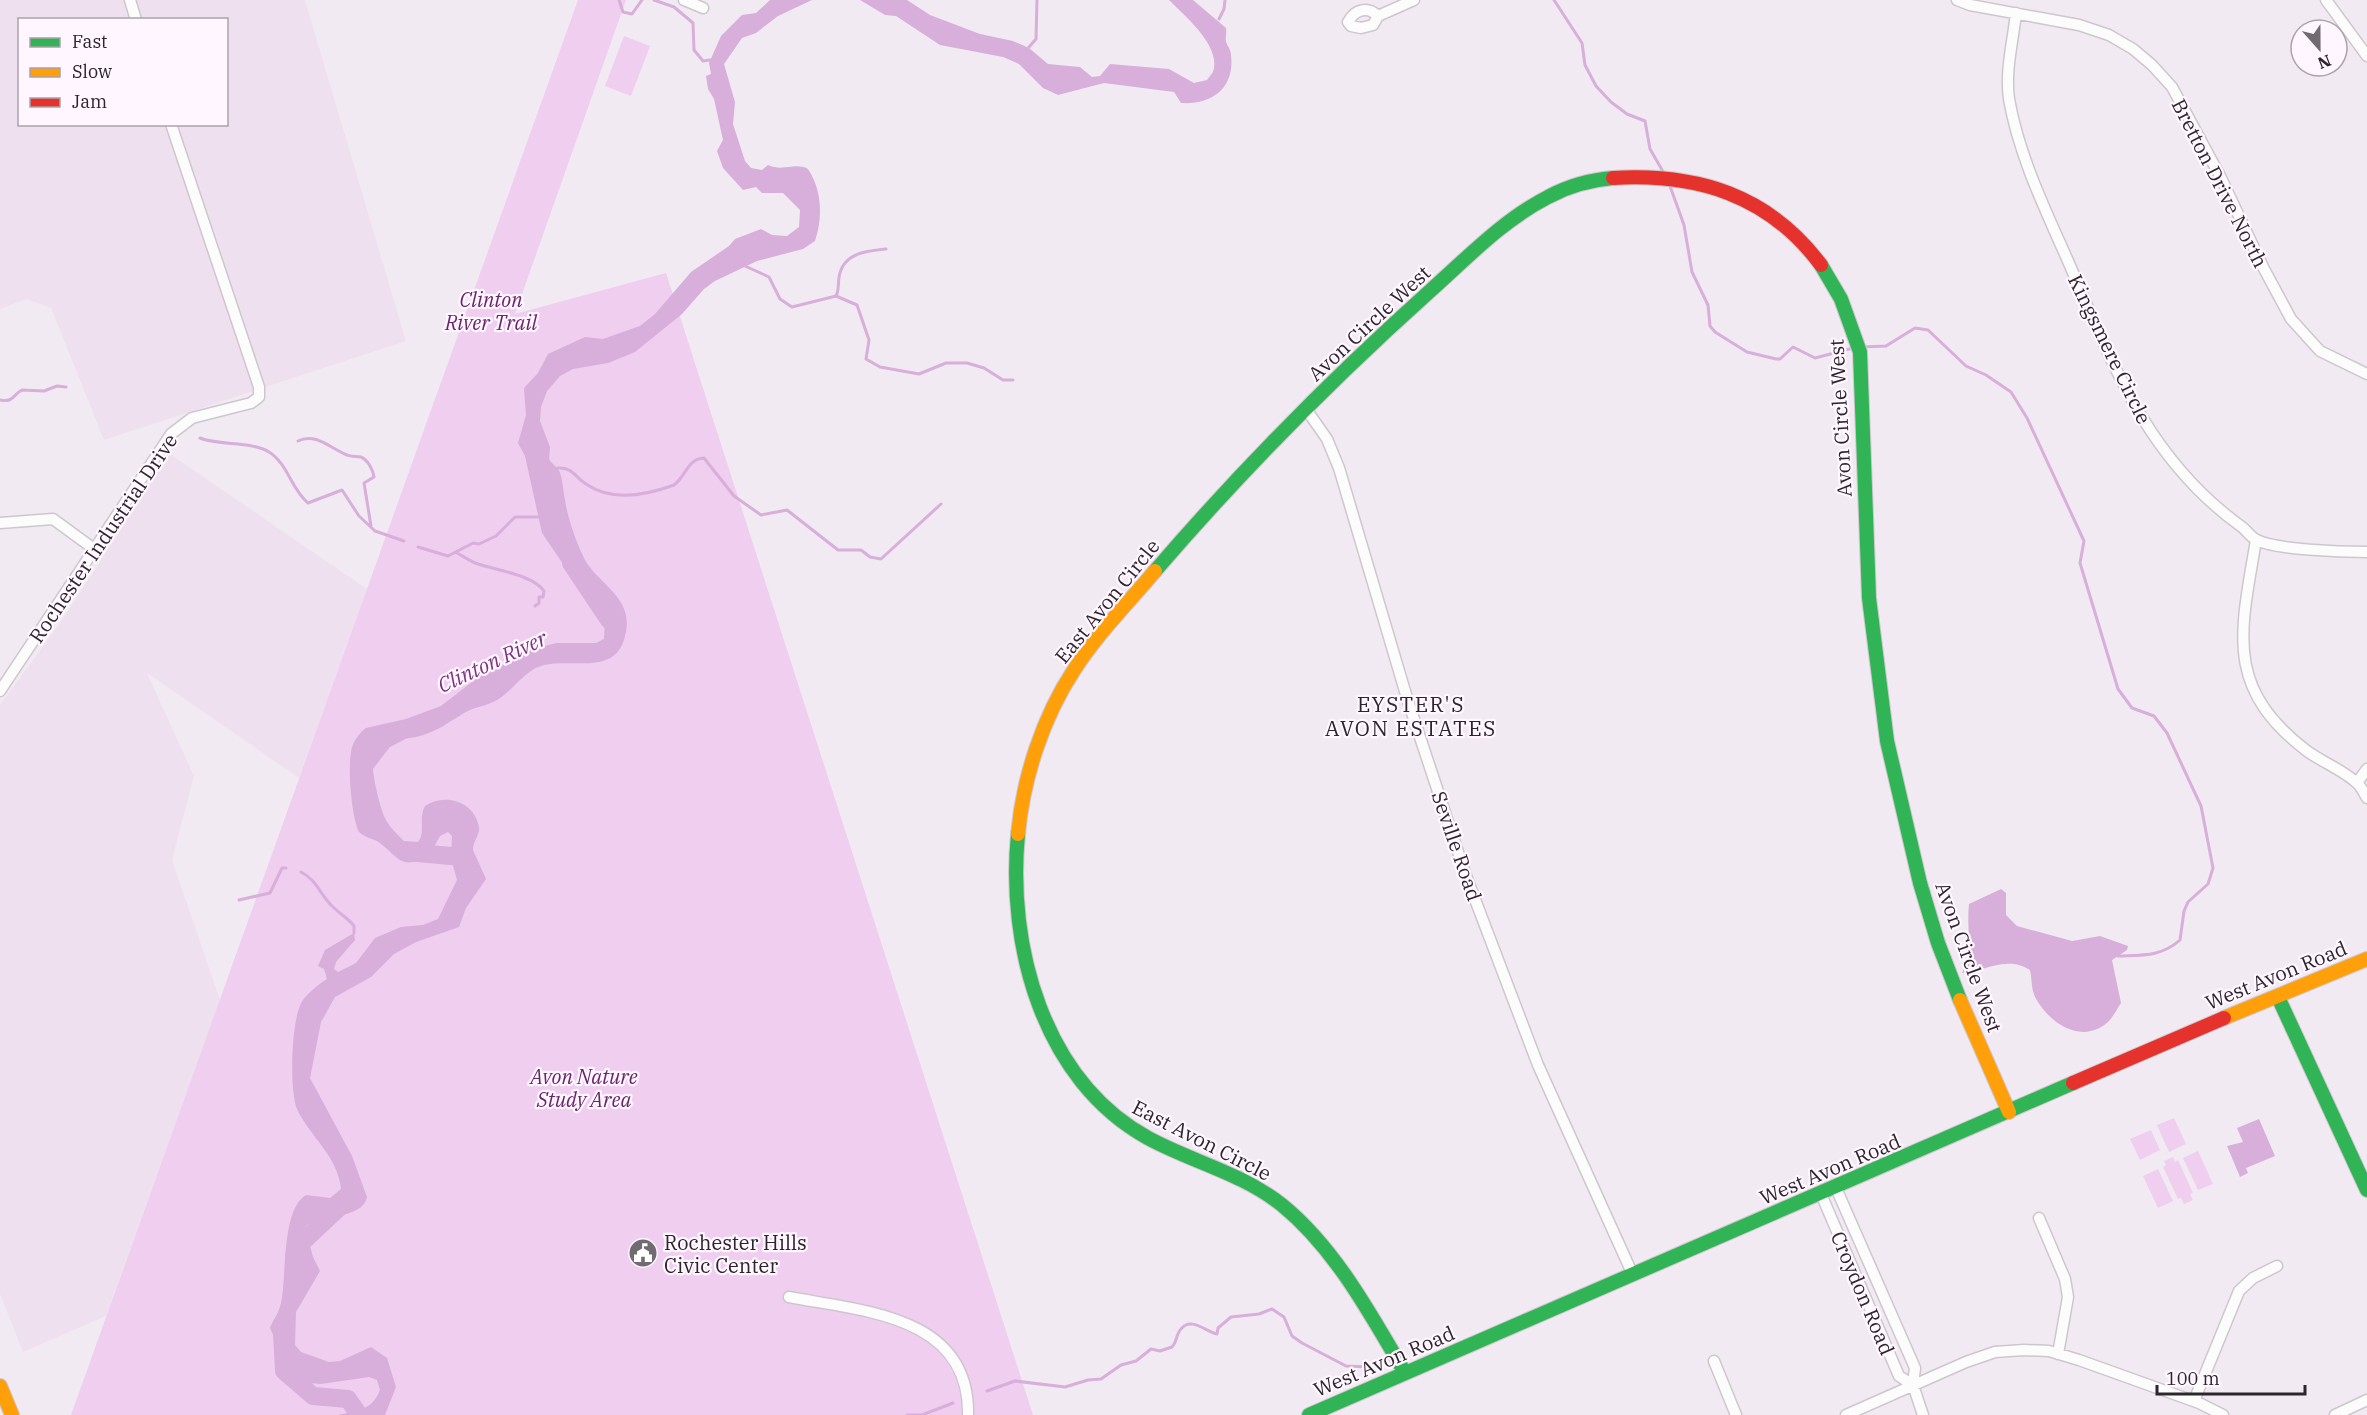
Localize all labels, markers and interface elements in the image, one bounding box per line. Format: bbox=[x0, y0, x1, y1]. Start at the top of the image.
legend bbox=[18, 18, 228, 126]
north arrow bbox=[2289, 18, 2349, 78]
text: Fast bbox=[72, 30, 107, 53]
text: N bbox=[2315, 50, 2334, 74]
text: Slow bbox=[72, 60, 112, 83]
text: Jam bbox=[72, 90, 107, 113]
street label: Bretton Drive North bbox=[2166, 94, 2274, 272]
street label: Avon Circle West bbox=[1302, 259, 1436, 387]
street label: Kingsmere Circle bbox=[2062, 270, 2158, 428]
park label: Clinton River Trail bbox=[444, 286, 537, 336]
street label: Avon Circle West bbox=[1822, 338, 1858, 498]
street label: Rochester Industrial Drive bbox=[23, 428, 183, 648]
street label: East Avon Circle bbox=[1048, 533, 1166, 669]
water label: Clinton River bbox=[433, 623, 552, 699]
district label: EYSTER'S AVON ESTATES bbox=[1325, 690, 1497, 742]
street label: Seville Road bbox=[1426, 787, 1488, 905]
street label: Avon Circle West bbox=[1929, 878, 2009, 1036]
street label: West Avon Road bbox=[2201, 934, 2351, 1016]
park label: Avon Nature Study Area bbox=[528, 1063, 638, 1113]
street label: East Avon Circle bbox=[1128, 1093, 1276, 1187]
street label: West Avon Road bbox=[1755, 1127, 1905, 1211]
street label: Croydon Road bbox=[1825, 1227, 1901, 1359]
place label: Rochester Hills Civic Center bbox=[664, 1229, 807, 1279]
public building icon: Rochester Hills Civic Center bbox=[627, 1237, 659, 1269]
street label: West Avon Road bbox=[1309, 1319, 1459, 1403]
scale bar bbox=[2157, 1358, 2306, 1396]
text: 100 m bbox=[2166, 1367, 2220, 1390]

